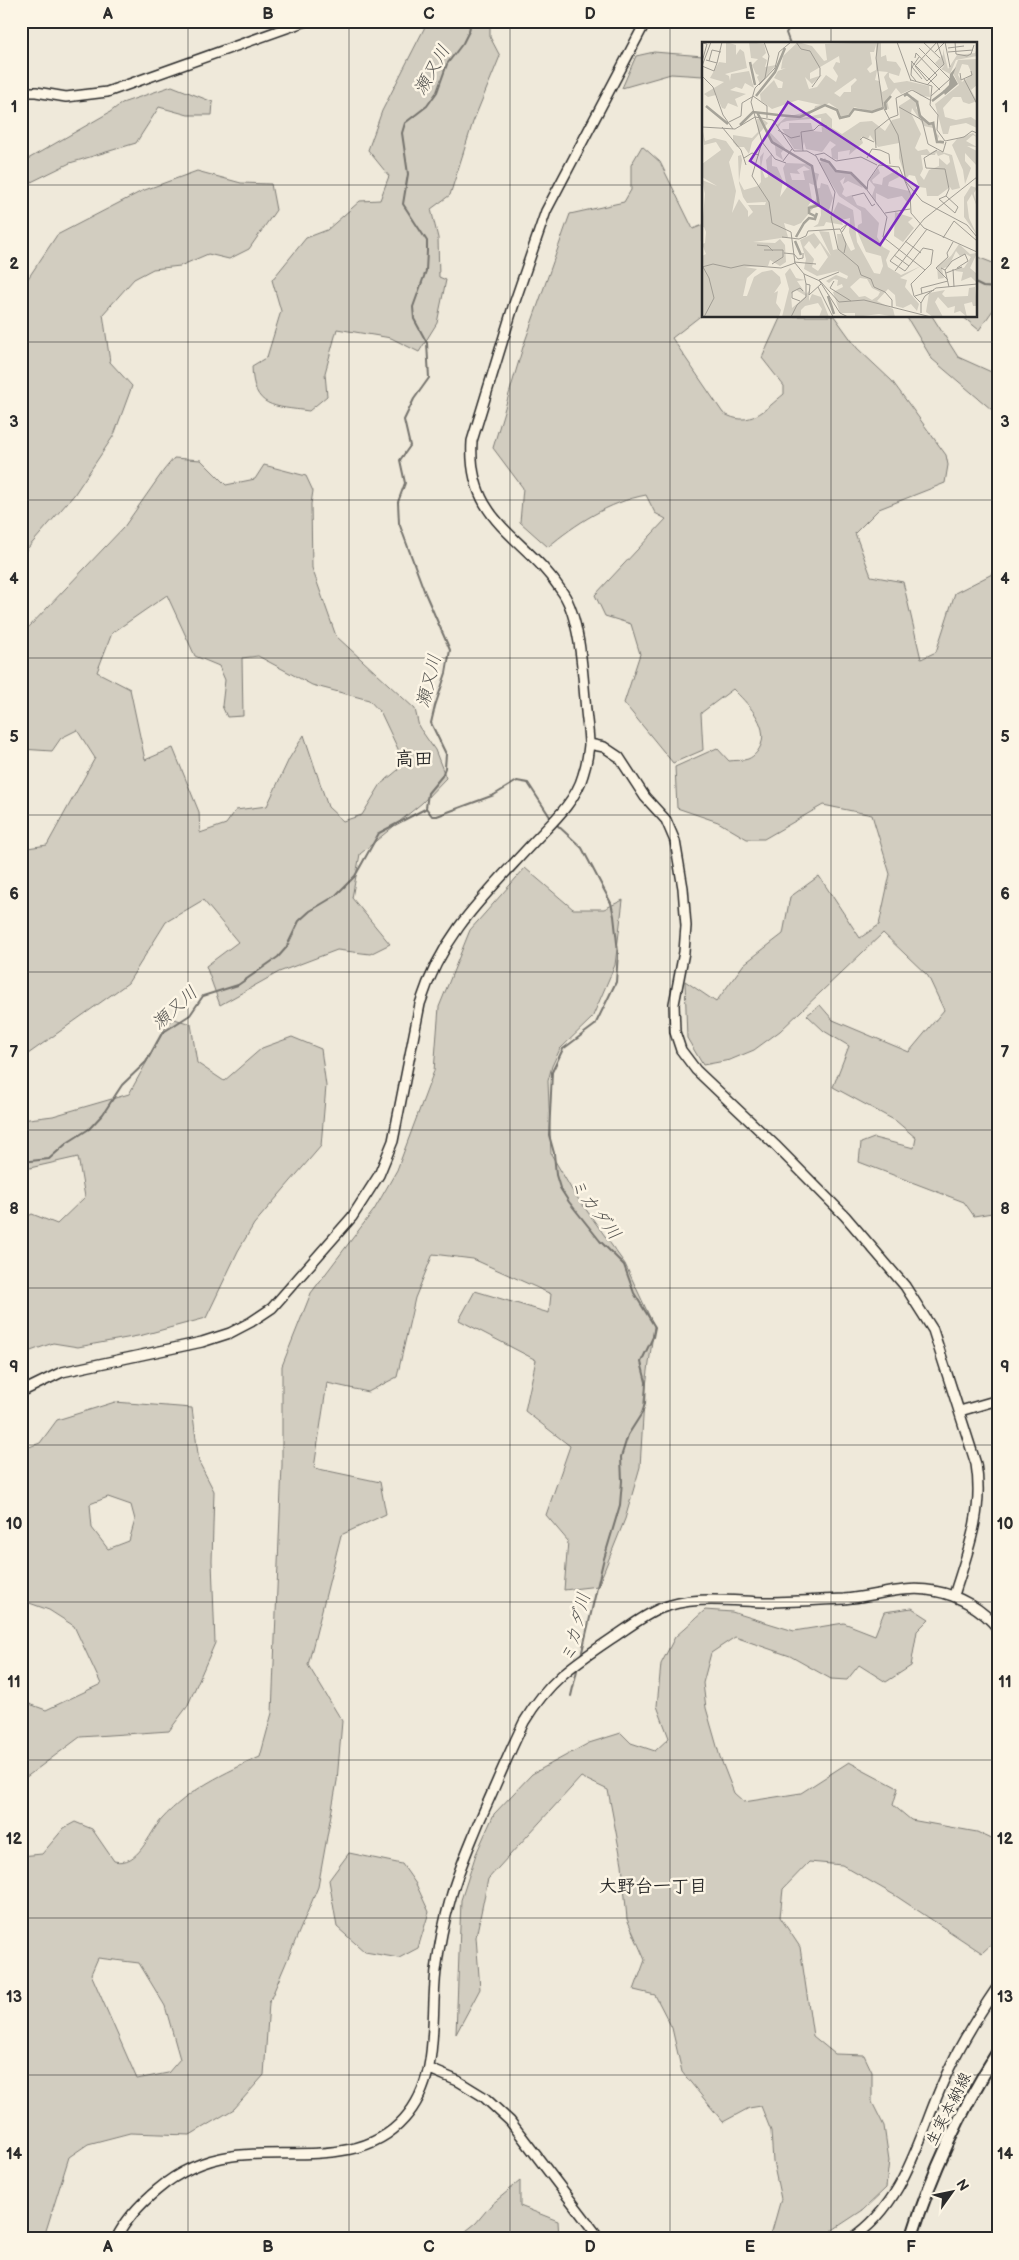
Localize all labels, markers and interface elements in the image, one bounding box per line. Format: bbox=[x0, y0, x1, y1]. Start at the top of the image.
text: A bbox=[102, 5, 113, 24]
text: B bbox=[262, 5, 274, 24]
text: C bbox=[423, 5, 435, 24]
text: D bbox=[584, 5, 596, 24]
text: E bbox=[745, 5, 755, 24]
text: F bbox=[906, 5, 916, 24]
water label: 瀬又川 bbox=[409, 41, 455, 99]
inset map bbox=[702, 42, 976, 318]
text: 1 bbox=[11, 98, 17, 117]
text: 1 bbox=[1002, 98, 1008, 117]
text: 2 bbox=[9, 255, 19, 274]
text: 2 bbox=[1000, 255, 1010, 274]
text: 3 bbox=[9, 413, 19, 432]
text: 3 bbox=[1000, 413, 1010, 432]
text: 4 bbox=[9, 570, 19, 589]
text: 4 bbox=[1000, 570, 1010, 589]
water label: 瀬又川 bbox=[412, 652, 446, 710]
text: 5 bbox=[9, 728, 19, 747]
text: 5 bbox=[1000, 728, 1010, 747]
district label: 高田 bbox=[395, 748, 433, 771]
text: 6 bbox=[9, 885, 19, 904]
text: 6 bbox=[1000, 885, 1010, 904]
water label: 瀬又川 bbox=[148, 982, 202, 1034]
text: 7 bbox=[10, 1043, 19, 1062]
text: 7 bbox=[1001, 1043, 1010, 1062]
water label: ミカダ川 bbox=[565, 1174, 625, 1244]
text: 8 bbox=[9, 1200, 19, 1219]
text: 8 bbox=[1000, 1200, 1010, 1219]
text: 9 bbox=[9, 1358, 19, 1377]
text: 9 bbox=[1000, 1358, 1010, 1377]
text: 10 bbox=[6, 1515, 22, 1534]
text: 10 bbox=[997, 1515, 1013, 1534]
water label: ミカダ川 bbox=[557, 1591, 595, 1665]
text: 11 bbox=[7, 1673, 21, 1692]
text: 11 bbox=[998, 1673, 1012, 1692]
text: 12 bbox=[6, 1830, 23, 1849]
text: 12 bbox=[997, 1830, 1014, 1849]
district label: 大野台一丁目 bbox=[599, 1876, 707, 1897]
text: 13 bbox=[6, 1988, 22, 2007]
text: 13 bbox=[997, 1988, 1013, 2007]
street label: 生実本納線 bbox=[922, 2069, 976, 2149]
text: 14 bbox=[6, 2145, 23, 2164]
text: 14 bbox=[997, 2145, 1014, 2164]
north arrow bbox=[926, 2168, 976, 2218]
text: N bbox=[952, 2176, 972, 2194]
text: A bbox=[102, 2238, 113, 2257]
text: B bbox=[262, 2238, 274, 2257]
text: C bbox=[423, 2238, 435, 2257]
text: D bbox=[584, 2238, 596, 2257]
text: E bbox=[745, 2238, 755, 2257]
text: F bbox=[906, 2238, 916, 2257]

